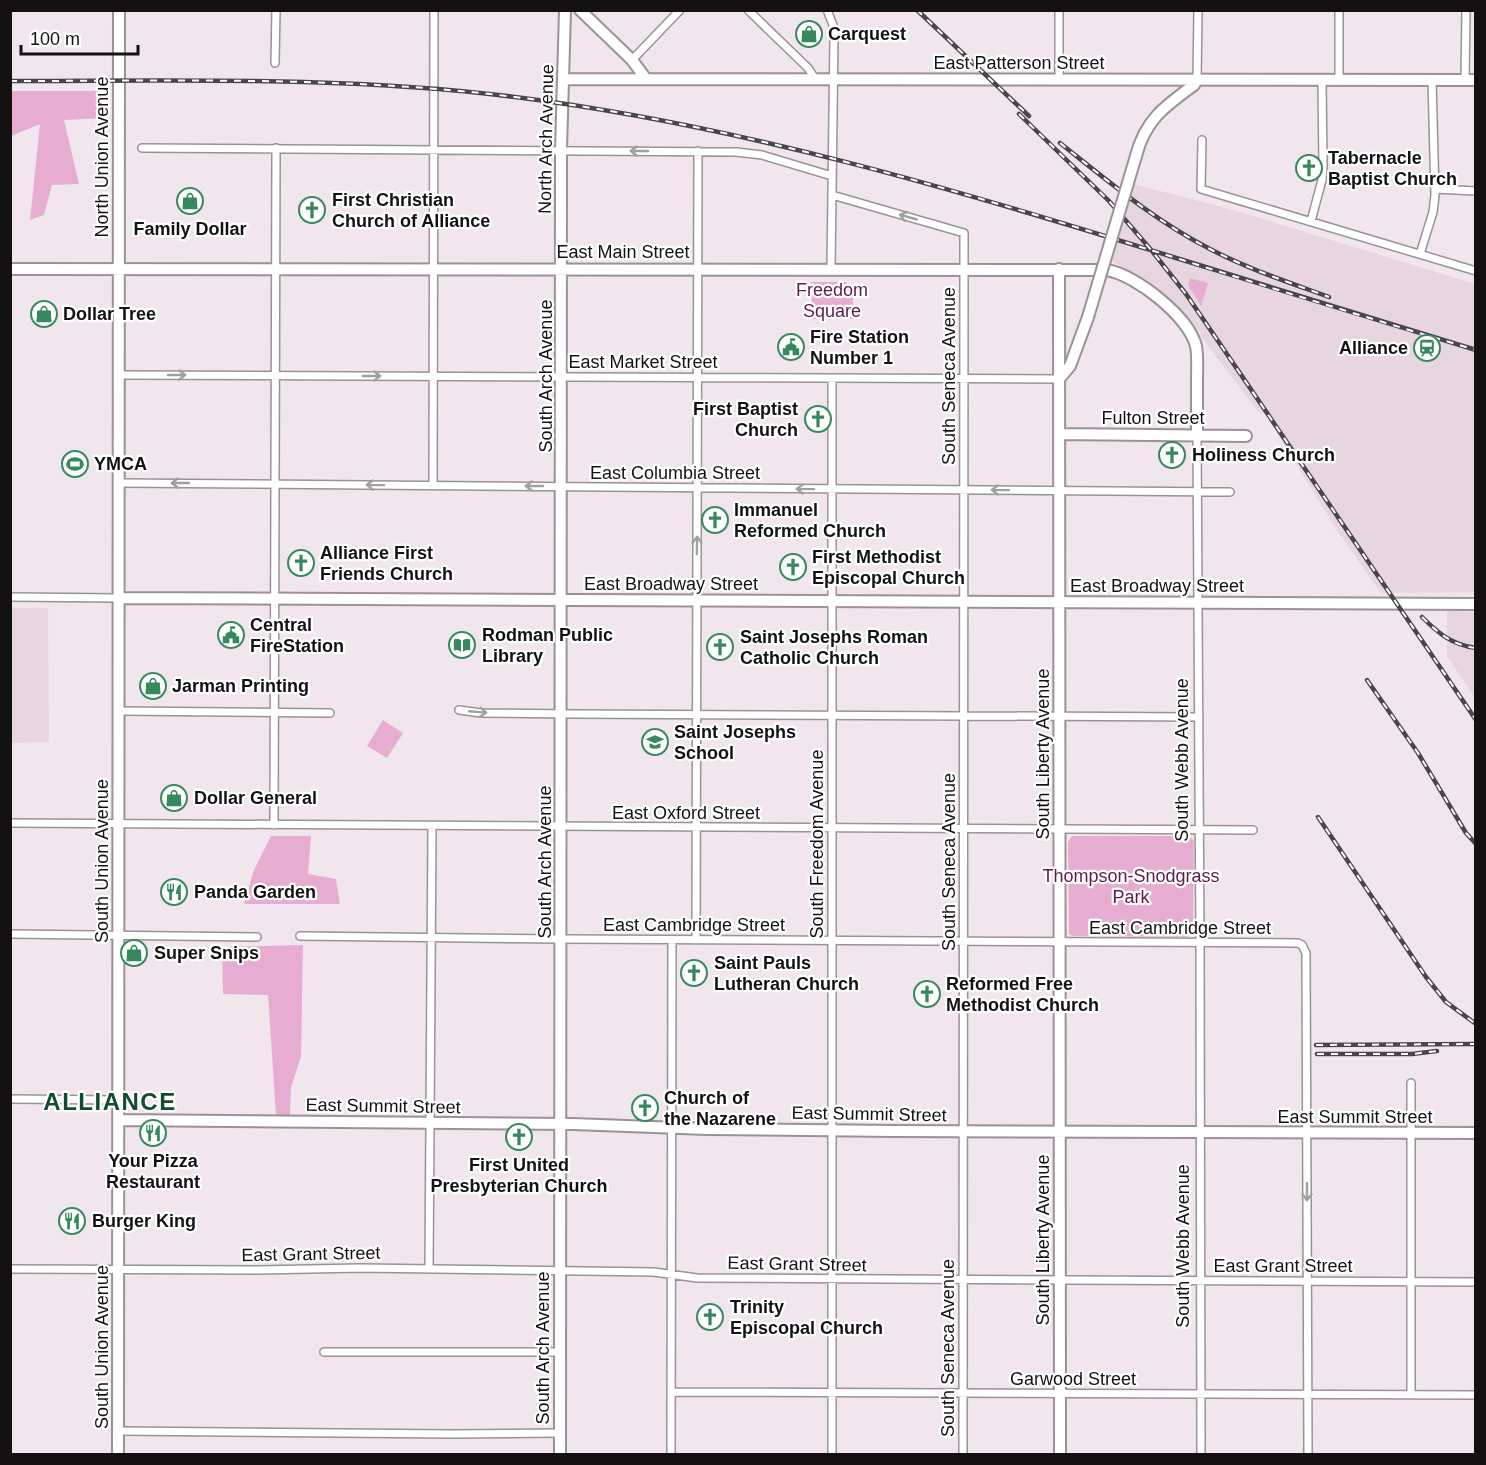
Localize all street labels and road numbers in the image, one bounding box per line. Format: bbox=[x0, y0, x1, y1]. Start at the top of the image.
street label: East Patterson Street bbox=[933, 53, 1105, 73]
street label: North Arch Avenue bbox=[535, 64, 557, 214]
street label: North Union Avenue bbox=[92, 77, 112, 237]
street label: East Main Street bbox=[556, 242, 690, 262]
street label: South Seneca Avenue bbox=[939, 287, 959, 465]
street label: South Arch Avenue bbox=[536, 300, 556, 452]
street label: East Market Street bbox=[568, 352, 718, 372]
street label: Fulton Street bbox=[1101, 408, 1205, 428]
street label: East Columbia Street bbox=[590, 463, 760, 483]
street label: East Broadway Street bbox=[584, 574, 758, 594]
street label: East Broadway Street bbox=[1070, 576, 1244, 596]
street label: South Liberty Avenue bbox=[1033, 669, 1053, 839]
street label: South Webb Avenue bbox=[1172, 678, 1192, 842]
street label: South Freedom Avenue bbox=[807, 750, 827, 938]
street label: South Seneca Avenue bbox=[939, 773, 959, 951]
street label: South Union Avenue bbox=[92, 779, 112, 943]
street label: South Arch Avenue bbox=[535, 786, 555, 938]
street label: East Oxford Street bbox=[612, 803, 760, 823]
street label: East Cambridge Street bbox=[603, 915, 785, 935]
street label: East Cambridge Street bbox=[1089, 918, 1271, 938]
street label: East Summit Street bbox=[305, 1095, 461, 1117]
street label: East Summit Street bbox=[791, 1103, 947, 1125]
street label: East Summit Street bbox=[1277, 1107, 1433, 1127]
street label: South Liberty Avenue bbox=[1033, 1155, 1053, 1325]
street label: South Webb Avenue bbox=[1173, 1164, 1193, 1328]
street label: East Grant Street bbox=[241, 1243, 381, 1265]
street label: East Grant Street bbox=[727, 1253, 867, 1275]
street label: East Grant Street bbox=[1213, 1256, 1353, 1276]
street label: South Seneca Avenue bbox=[938, 1259, 958, 1437]
street label: South Union Avenue bbox=[92, 1265, 112, 1429]
street label: South Arch Avenue bbox=[533, 1272, 553, 1424]
street label: Garwood Street bbox=[1010, 1369, 1136, 1389]

